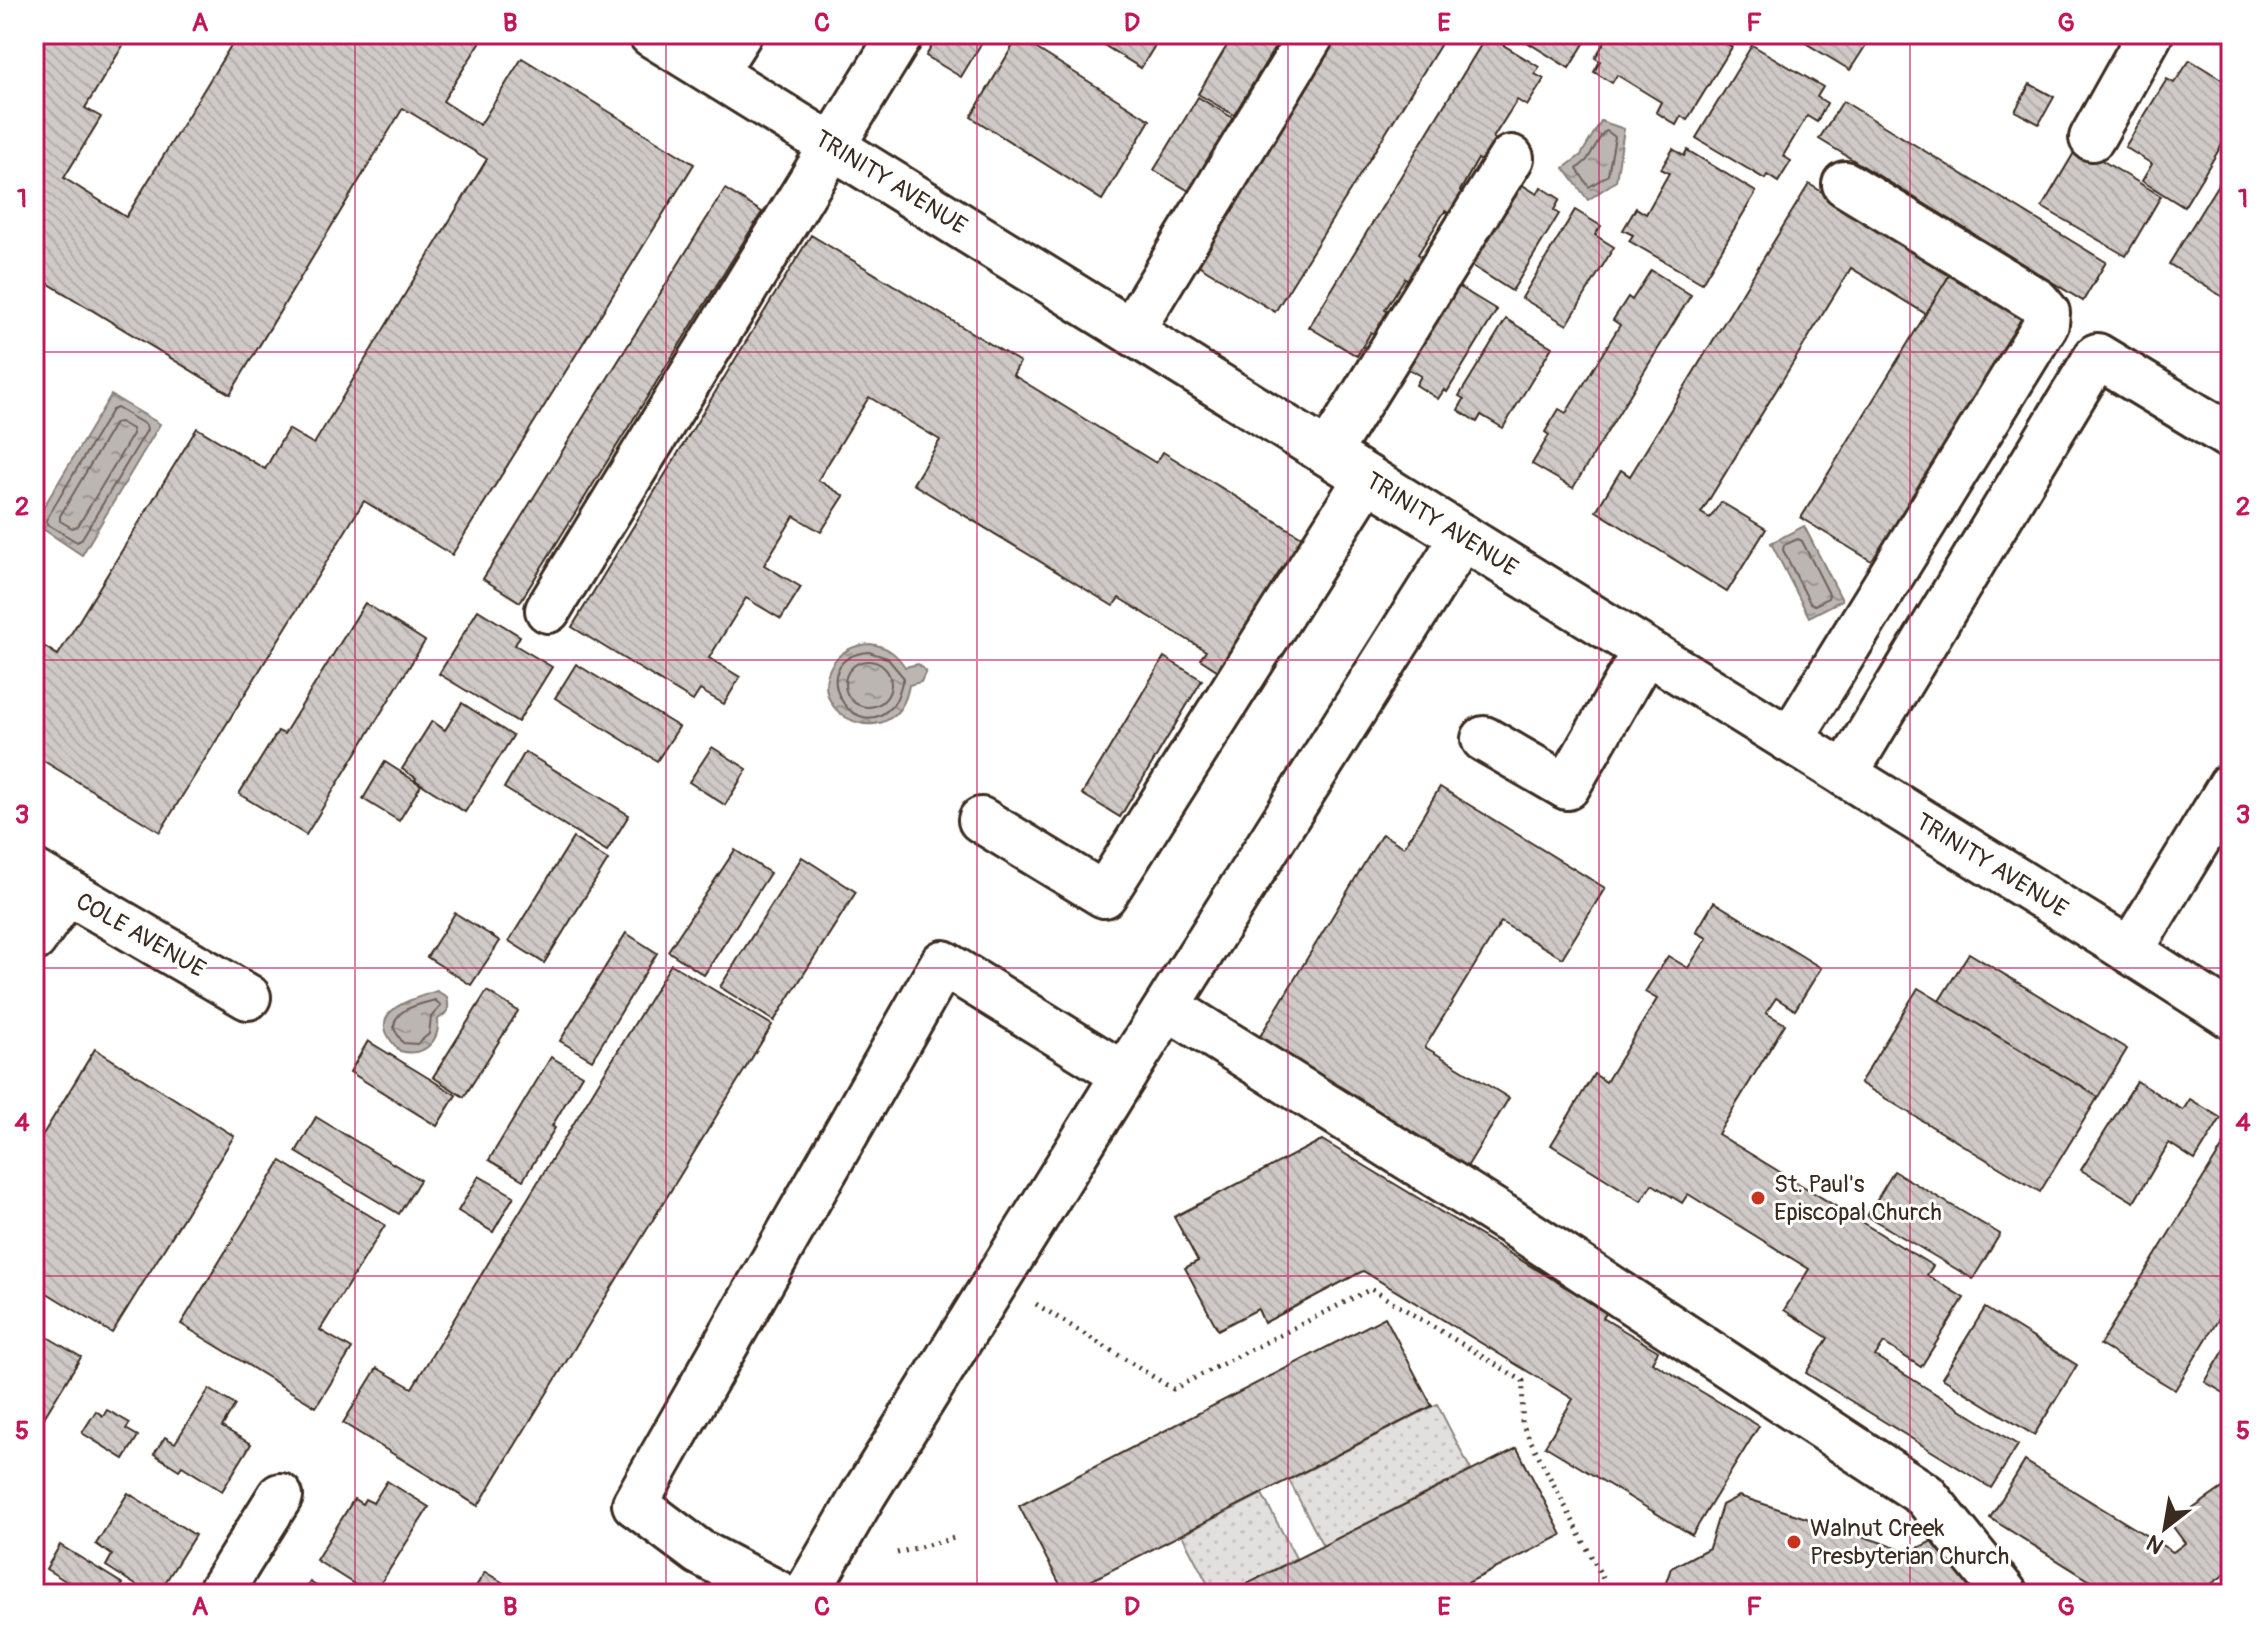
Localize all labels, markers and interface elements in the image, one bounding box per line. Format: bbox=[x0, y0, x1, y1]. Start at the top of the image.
text: A bbox=[192, 7, 209, 39]
text: B bbox=[503, 7, 517, 39]
text: C bbox=[814, 7, 830, 39]
text: D bbox=[1124, 7, 1140, 39]
text: E bbox=[1437, 7, 1451, 39]
text: F bbox=[1746, 7, 1762, 39]
text: G bbox=[2057, 7, 2075, 39]
street label: TRINITY AVENUE bbox=[809, 124, 972, 241]
text: 1 bbox=[17, 183, 27, 215]
text: 1 bbox=[2238, 183, 2248, 215]
street label: TRINITY AVENUE bbox=[1360, 466, 1523, 583]
text: 2 bbox=[15, 491, 29, 523]
text: 2 bbox=[2236, 491, 2250, 523]
text: 3 bbox=[15, 799, 29, 831]
text: 3 bbox=[2236, 799, 2250, 831]
street label: TRINITY AVENUE bbox=[1910, 807, 2073, 924]
street label: COLE AVENUE bbox=[71, 887, 211, 984]
text: 4 bbox=[14, 1107, 30, 1139]
text: 4 bbox=[2235, 1107, 2251, 1139]
place label: St. Paul's Episcopal Church bbox=[1774, 1170, 1942, 1227]
marker: St. Paul's Episcopal Church bbox=[1749, 1189, 1767, 1207]
text: 5 bbox=[15, 1415, 29, 1447]
text: 5 bbox=[2236, 1415, 2250, 1447]
north arrow bbox=[2125, 1488, 2205, 1568]
place label: Walnut Creek Presbyterian Church bbox=[1810, 1514, 2009, 1571]
text: N bbox=[2142, 1528, 2169, 1560]
marker: Walnut Creek Presbyterian Church bbox=[1785, 1533, 1803, 1551]
text: A bbox=[192, 1591, 209, 1623]
text: B bbox=[503, 1591, 517, 1623]
text: C bbox=[814, 1591, 830, 1623]
text: D bbox=[1124, 1591, 1140, 1623]
text: E bbox=[1437, 1591, 1451, 1623]
text: F bbox=[1746, 1591, 1762, 1623]
text: G bbox=[2057, 1591, 2075, 1623]

